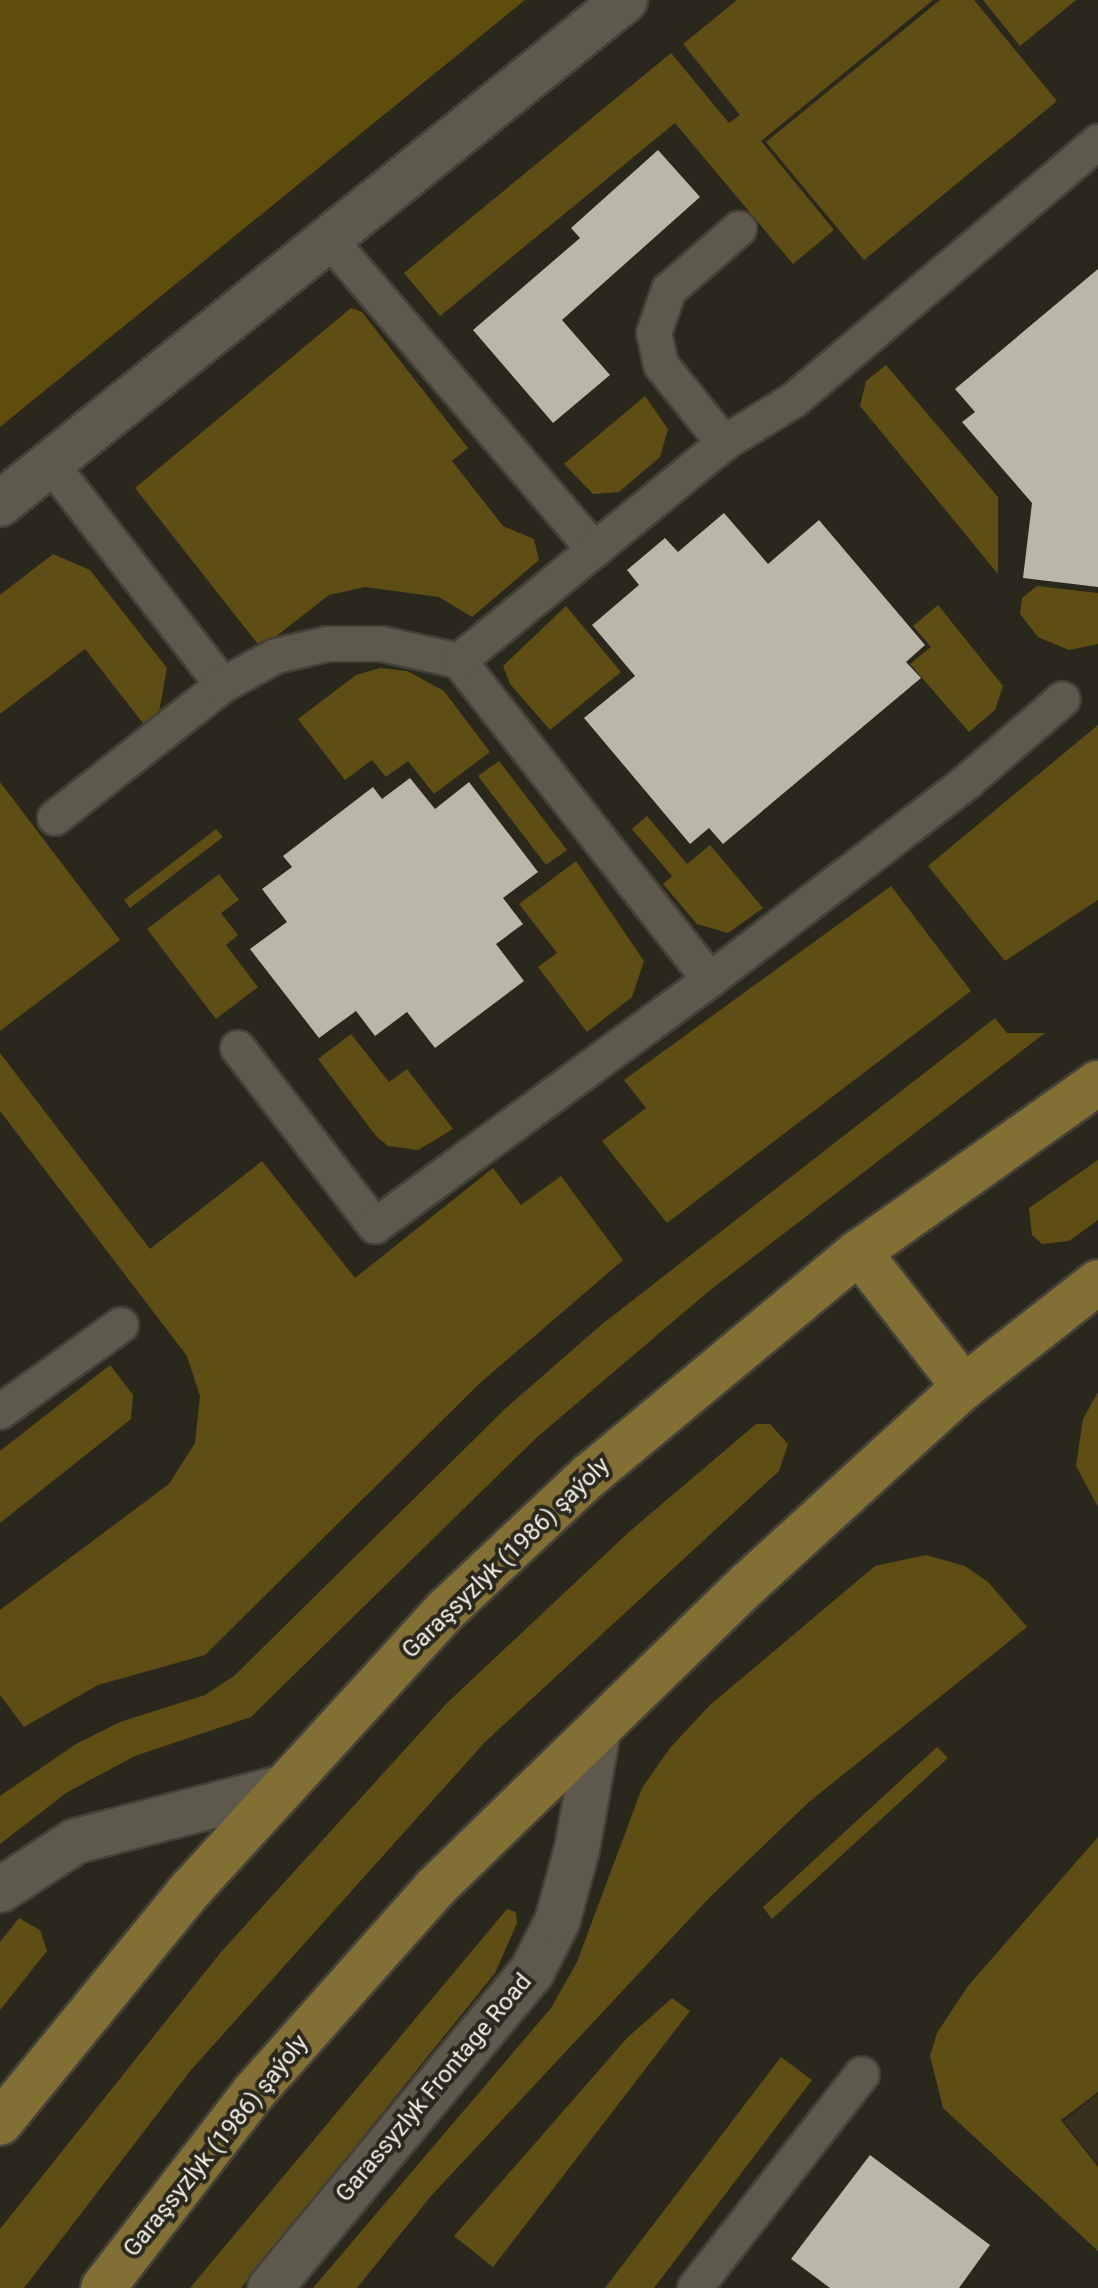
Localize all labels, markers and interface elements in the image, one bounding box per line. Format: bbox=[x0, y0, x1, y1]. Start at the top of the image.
street label: Garaşsyzlyk (1986) şaýoly bbox=[396, 1451, 616, 1665]
street label: Garassyzlyk Frontage Road bbox=[330, 1968, 538, 2208]
street label: Garaşsyzlyk (1986) şaýoly bbox=[118, 2029, 314, 2263]

